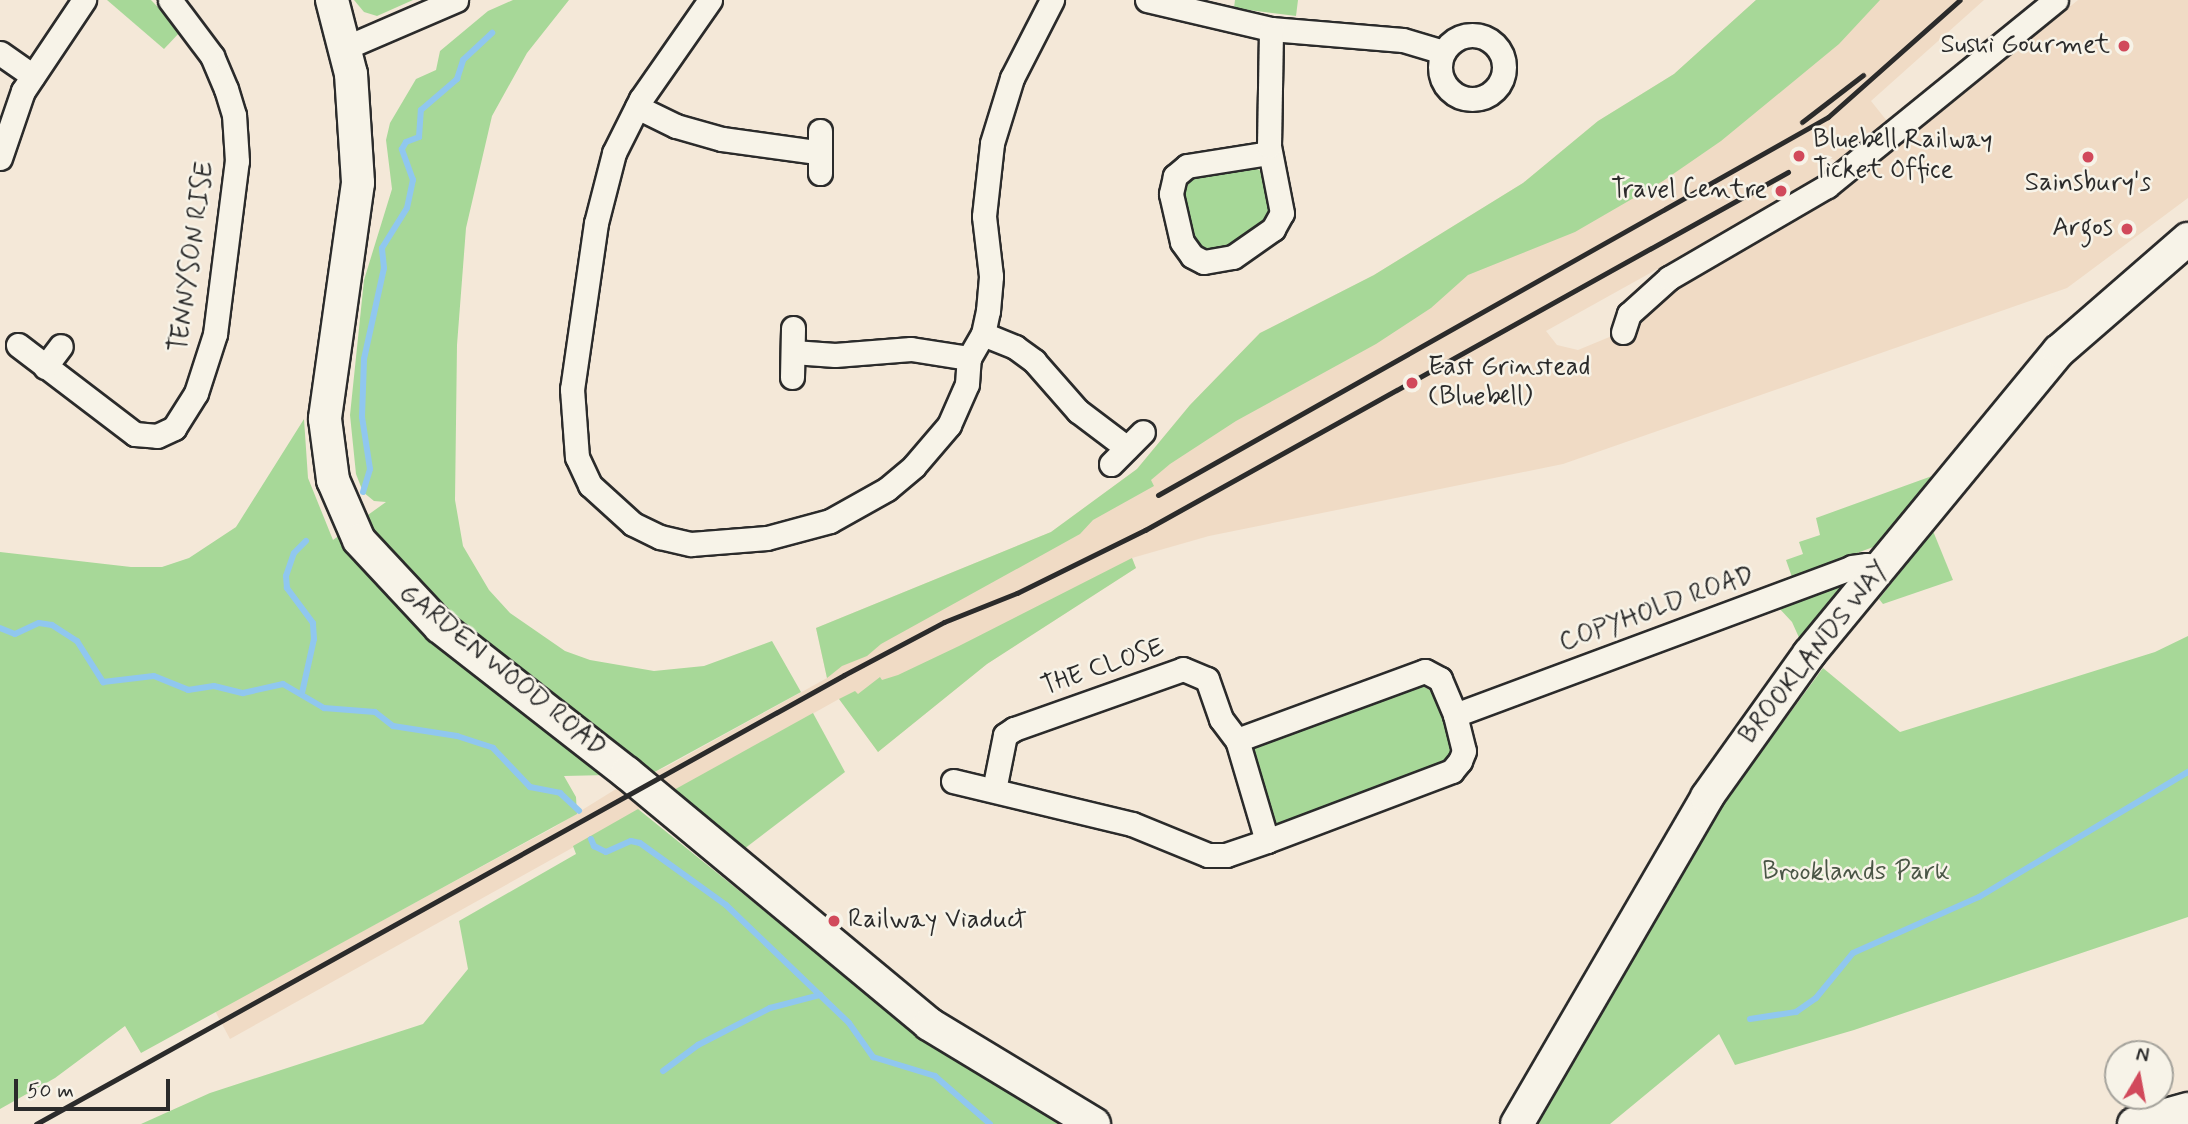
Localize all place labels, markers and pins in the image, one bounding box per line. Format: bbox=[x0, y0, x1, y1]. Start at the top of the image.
place label: Sushi Gourmet bbox=[1946, 30, 2110, 62]
marker: Sushi Gourmet bbox=[2116, 38, 2132, 54]
place label: Bluebell Railway Ticket Office bbox=[1813, 125, 1994, 186]
marker: Bluebell Railway Ticket Office bbox=[1791, 148, 1807, 164]
marker: Sainsbury's bbox=[2080, 149, 2096, 165]
place label: Sainsbury's bbox=[2025, 168, 2151, 200]
place label: Travel Centre bbox=[1615, 175, 1767, 207]
marker: Travel Centre bbox=[1773, 183, 1789, 199]
place label: Argos bbox=[2052, 213, 2113, 245]
marker: Argos bbox=[2119, 221, 2135, 237]
place label: East Grinstead (Bluebell) bbox=[1428, 352, 1590, 414]
marker: East Grinstead (Bluebell) bbox=[1402, 373, 1422, 393]
place label: Railway Viaduct bbox=[848, 905, 1027, 937]
marker: Railway Viaduct bbox=[826, 913, 842, 929]

